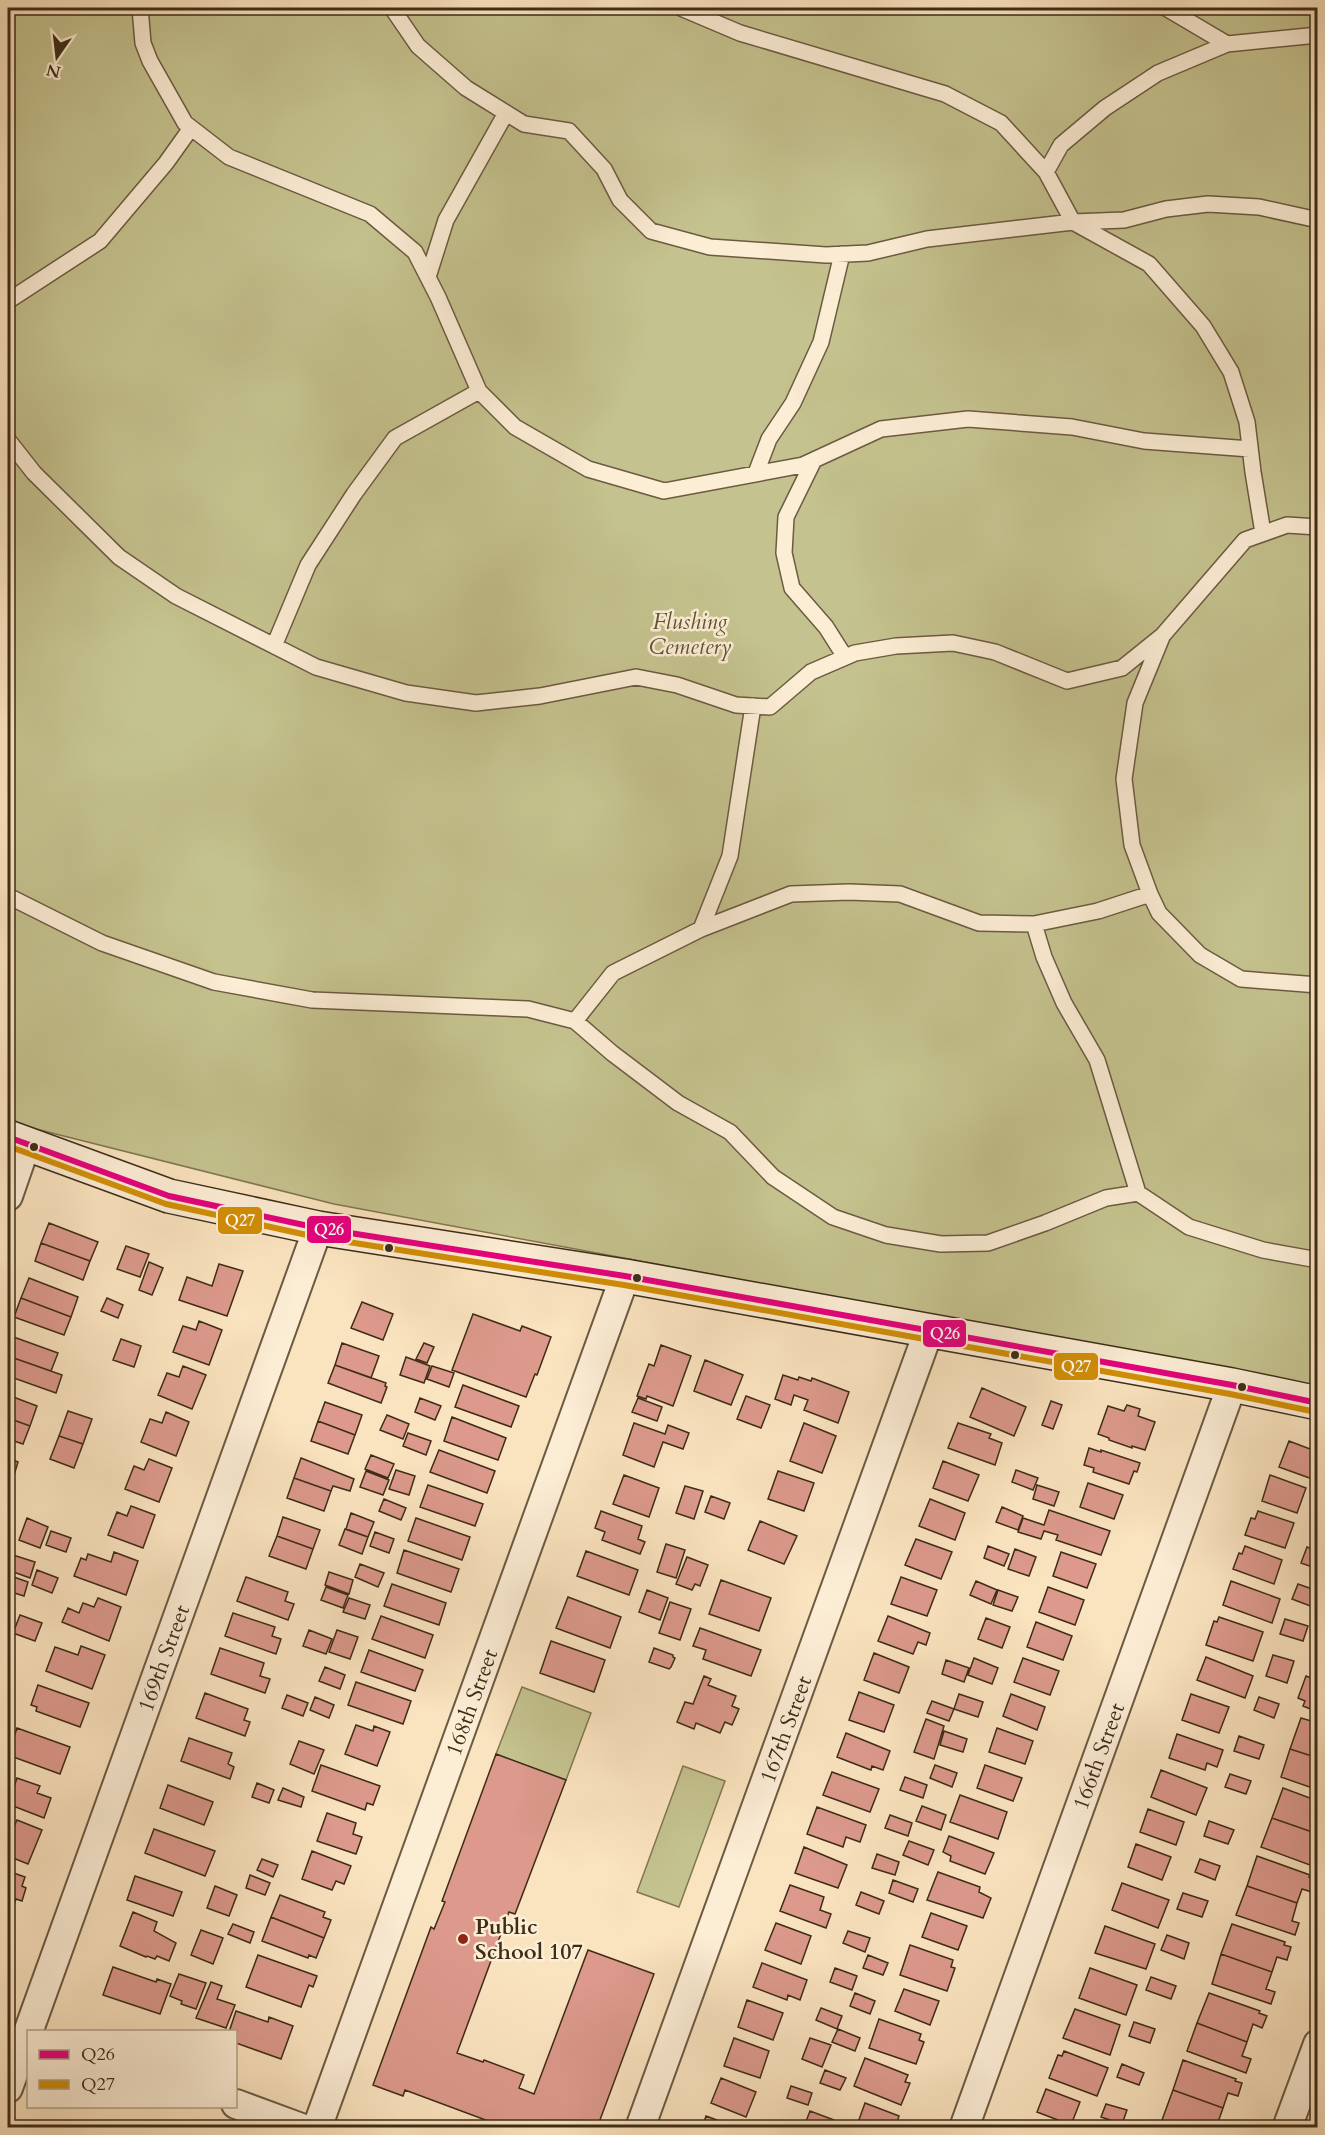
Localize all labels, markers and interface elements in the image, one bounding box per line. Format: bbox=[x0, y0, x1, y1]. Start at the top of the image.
north arrow bbox=[27, 27, 87, 87]
text: N bbox=[44, 58, 63, 83]
park label: Flushing Cemetery bbox=[649, 607, 732, 662]
unlabelled marker bbox=[28, 1141, 40, 1153]
line badge: Q27 bbox=[217, 1206, 263, 1235]
text: Q27 bbox=[225, 1210, 255, 1232]
line badge: Q26 bbox=[306, 1215, 352, 1244]
text: Q26 bbox=[314, 1219, 344, 1241]
unlabelled marker bbox=[383, 1242, 395, 1254]
unlabelled marker bbox=[631, 1272, 643, 1284]
line badge: Q26 bbox=[922, 1319, 967, 1348]
text: Q26 bbox=[930, 1323, 960, 1345]
unlabelled marker bbox=[1009, 1349, 1021, 1361]
line badge: Q27 bbox=[1053, 1352, 1099, 1381]
text: Q27 bbox=[1061, 1356, 1091, 1378]
unlabelled marker bbox=[1236, 1381, 1248, 1393]
street label: 169th Street bbox=[131, 1601, 197, 1716]
street label: 168th Street bbox=[439, 1645, 505, 1760]
street label: 167th Street bbox=[753, 1672, 819, 1787]
street label: 166th Street bbox=[1066, 1699, 1132, 1814]
place label: Public School 107 bbox=[475, 1912, 583, 1967]
marker: Public School 107 bbox=[456, 1932, 470, 1946]
legend bbox=[27, 2030, 237, 2108]
text: Q26 bbox=[81, 2042, 115, 2067]
text: Q27 bbox=[81, 2072, 115, 2097]

